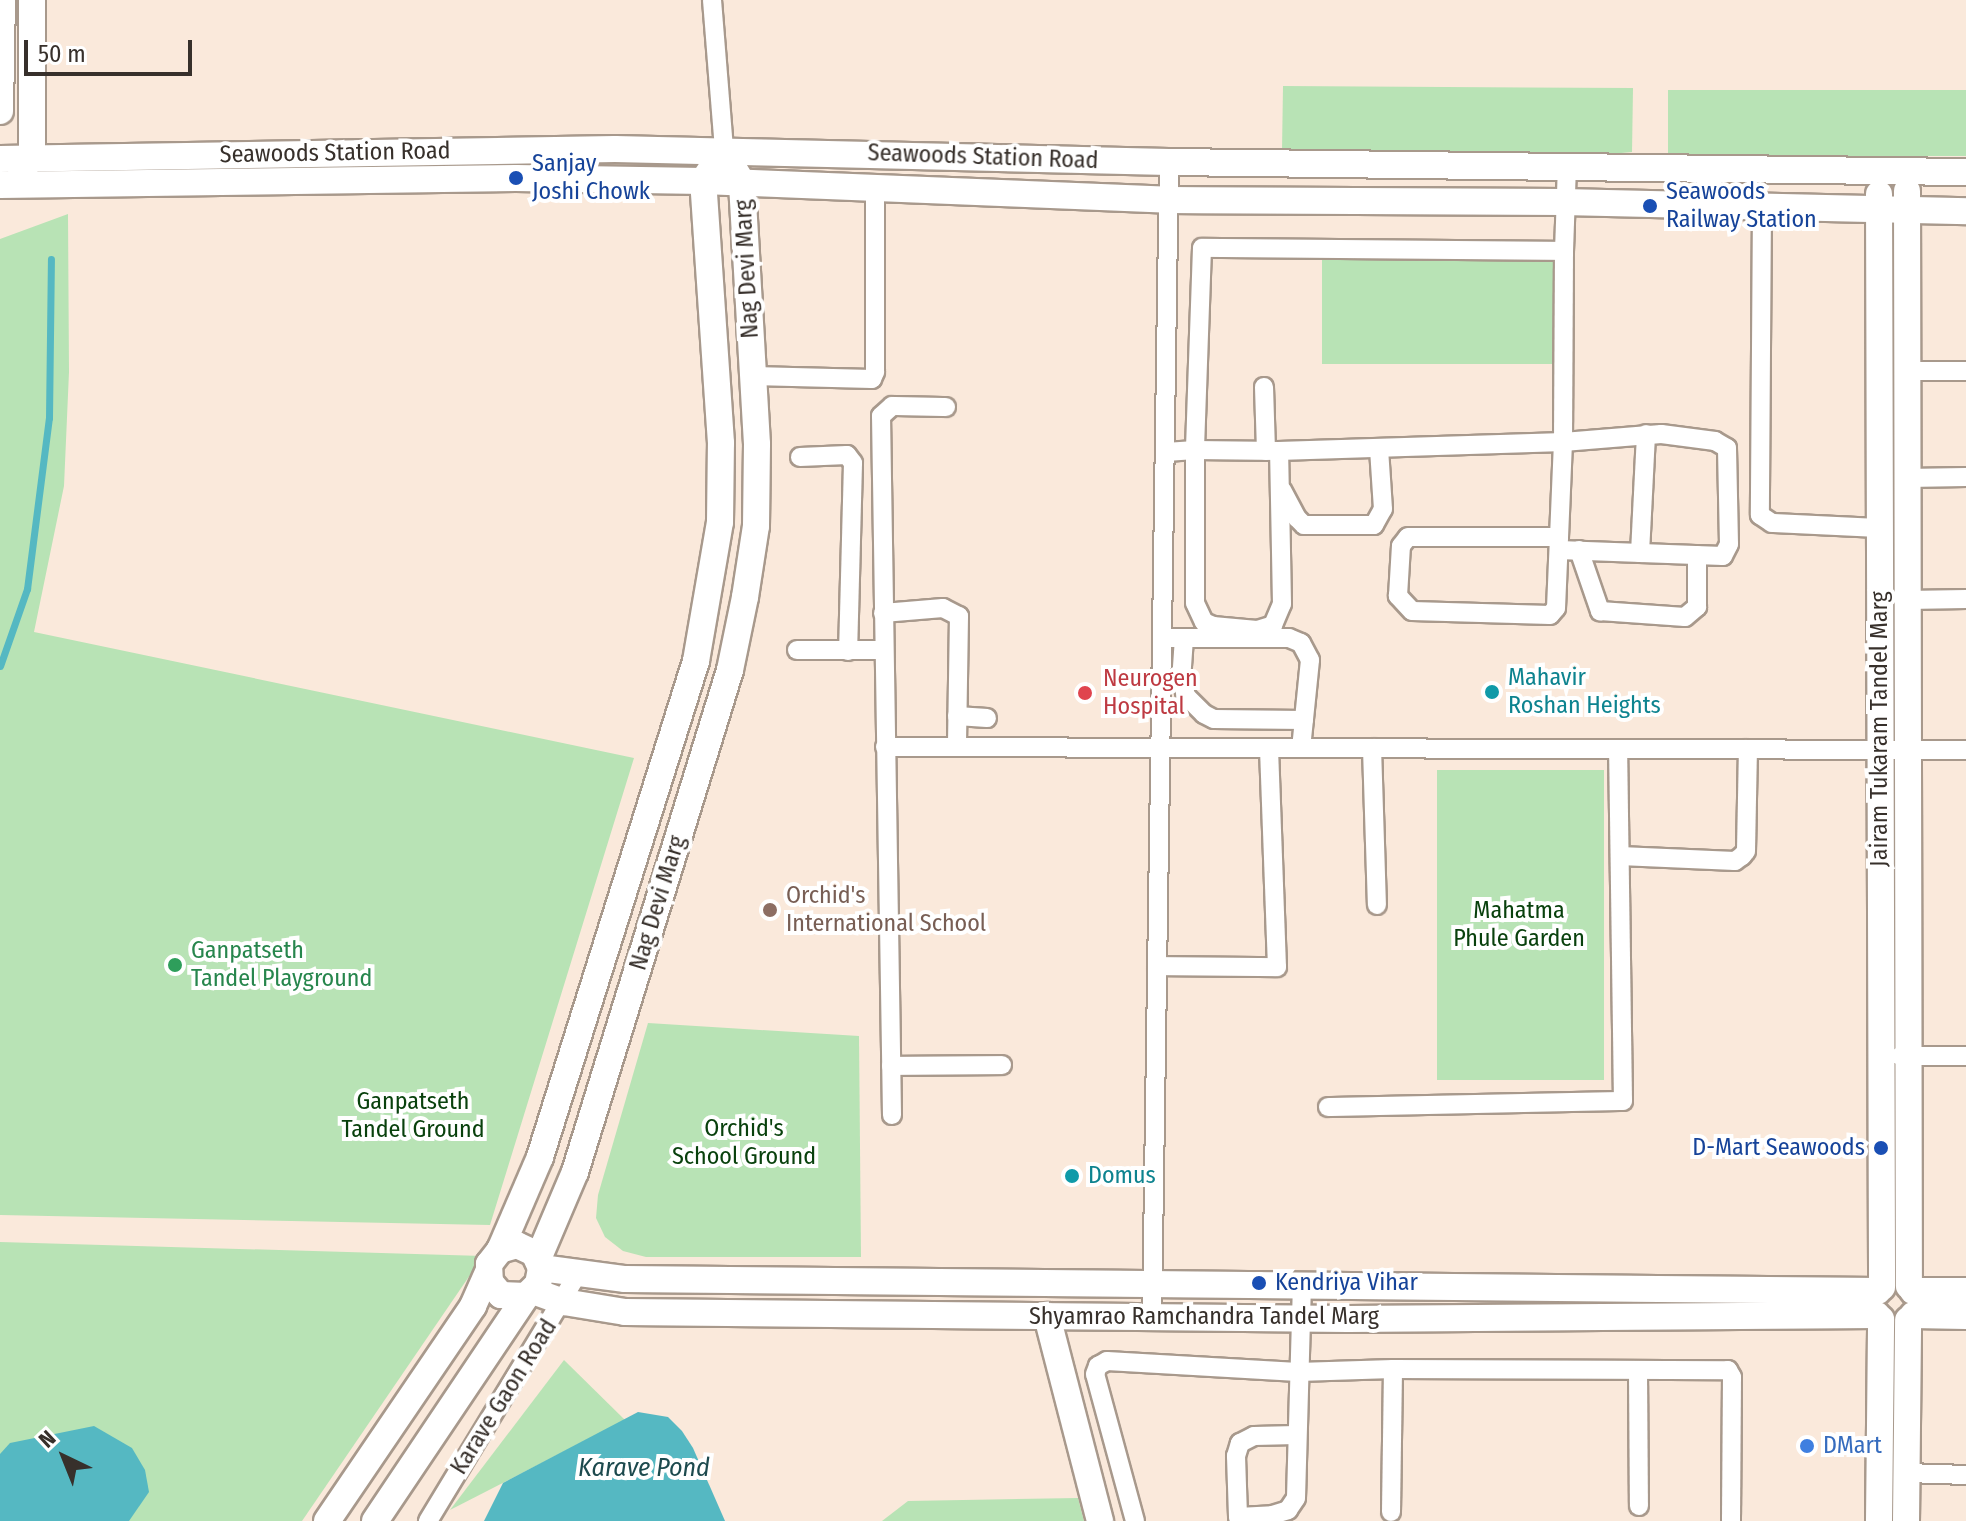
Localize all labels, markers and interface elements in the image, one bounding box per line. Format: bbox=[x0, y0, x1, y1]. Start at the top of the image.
scale bar bbox=[28, 24, 196, 74]
text: 50 m bbox=[38, 40, 86, 68]
street label: Seawoods Station Road bbox=[219, 137, 451, 169]
street label: Seawoods Station Road bbox=[867, 139, 1099, 175]
place label: Sanjay Joshi Chowk bbox=[532, 150, 650, 206]
marker: Sanjay Joshi Chowk bbox=[507, 169, 525, 187]
place label: Seawoods Railway Station bbox=[1666, 178, 1817, 234]
marker: Seawoods Railway Station bbox=[1641, 197, 1659, 215]
street label: Nag Devi Marg bbox=[729, 199, 765, 339]
street label: Jairam Tukaram Tandel Marg bbox=[1866, 591, 1894, 867]
place label: Mahavir Roshan Heights bbox=[1508, 664, 1661, 720]
place label: Neurogen Hospital bbox=[1103, 665, 1198, 721]
marker: Neurogen Hospital bbox=[1074, 682, 1096, 704]
marker: Mahavir Roshan Heights bbox=[1483, 683, 1501, 701]
street label: Nag Devi Marg bbox=[624, 832, 692, 974]
place label: Orchid's International School bbox=[786, 882, 986, 938]
park label: Mahatma Phule Garden bbox=[1453, 897, 1585, 953]
marker: Orchid's International School bbox=[761, 901, 779, 919]
place label: Ganpatseth Tandel Playground bbox=[191, 937, 372, 993]
marker: Ganpatseth Tandel Playground bbox=[166, 956, 184, 974]
park label: Ganpatseth Tandel Ground bbox=[341, 1088, 485, 1144]
park label: Orchid's School Ground bbox=[672, 1115, 816, 1171]
place label: D-Mart Seawoods bbox=[1692, 1134, 1865, 1162]
marker: D-Mart Seawoods bbox=[1872, 1139, 1890, 1157]
place label: Domus bbox=[1088, 1162, 1156, 1190]
marker: Domus bbox=[1063, 1167, 1081, 1185]
place label: Kendriya Vihar bbox=[1275, 1269, 1418, 1297]
marker: Kendriya Vihar bbox=[1250, 1274, 1268, 1292]
street label: Shyamrao Ramchandra Tandel Marg bbox=[1029, 1303, 1379, 1331]
street label: Karave Gaon Road bbox=[445, 1314, 563, 1480]
north arrow bbox=[24, 1417, 104, 1497]
text: N bbox=[33, 1425, 61, 1453]
place label: DMart bbox=[1823, 1432, 1882, 1460]
marker: DMart bbox=[1798, 1437, 1816, 1455]
water label: Karave Pond bbox=[578, 1452, 710, 1484]

